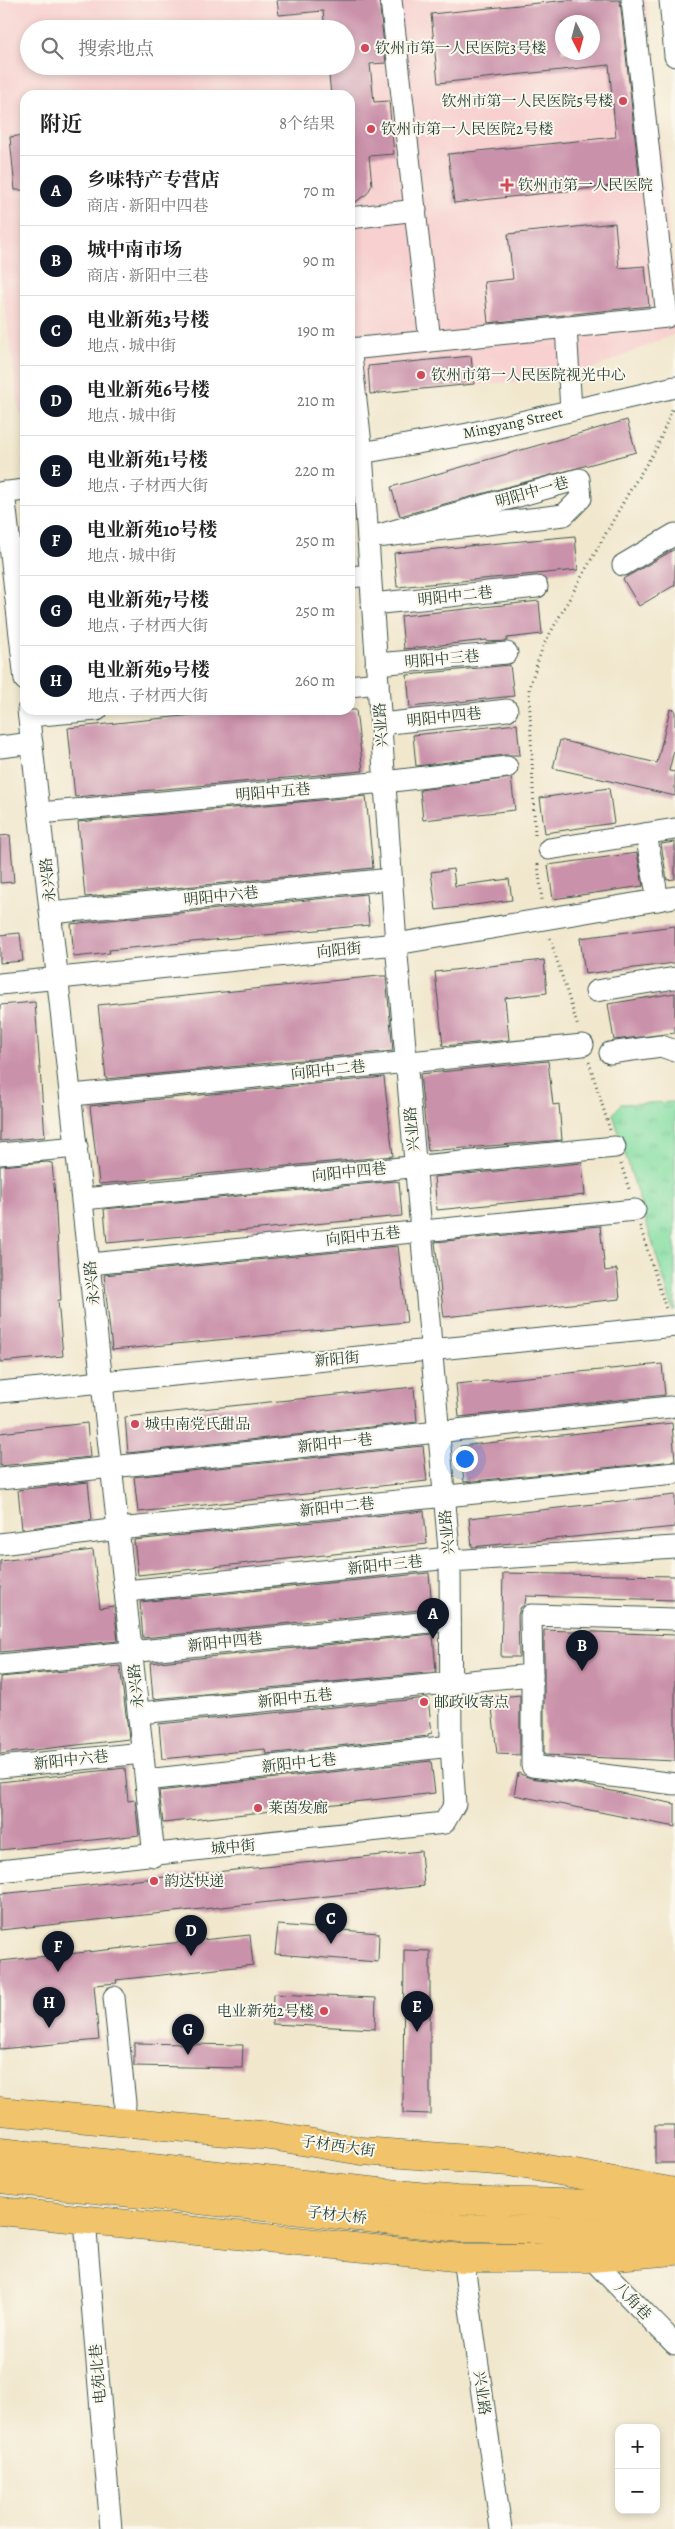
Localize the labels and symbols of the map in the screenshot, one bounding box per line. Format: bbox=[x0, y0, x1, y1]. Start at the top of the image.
north arrow bbox=[555, 15, 600, 60]
place label: 钦州市第一人民医院3号楼 bbox=[375, 38, 546, 58]
marker: 钦州市第一人民医院3号楼 bbox=[359, 42, 371, 54]
place label: 钦州市第一人民医院5号楼 bbox=[442, 91, 613, 111]
marker: 钦州市第一人民医院5号楼 bbox=[617, 95, 629, 107]
place label: 钦州市第一人民医院2号楼 bbox=[381, 119, 553, 139]
marker: 钦州市第一人民医院2号楼 bbox=[365, 123, 377, 135]
place label: 钦州市第一人民医院 bbox=[518, 175, 653, 195]
marker: 钦州市第一人民医院 bbox=[500, 178, 514, 192]
place label: 钦州市第一人民医院视光中心 bbox=[431, 365, 626, 385]
marker: 钦州市第一人民医院视光中心 bbox=[415, 369, 427, 381]
street label: Mingyang Street bbox=[461, 403, 565, 443]
street label: 明阳中一巷 bbox=[493, 472, 571, 512]
street label: 明阳中二巷 bbox=[417, 582, 493, 610]
street label: 明阳中三巷 bbox=[404, 646, 480, 672]
street label: 兴业路 bbox=[369, 702, 393, 748]
street label: 明阳中四巷 bbox=[406, 703, 482, 731]
street label: 明阳中五巷 bbox=[235, 779, 311, 805]
street label: 永兴路 bbox=[36, 857, 60, 903]
street label: 明阳中六巷 bbox=[183, 882, 259, 910]
street label: 向阳街 bbox=[316, 938, 362, 962]
street label: 向阳中二巷 bbox=[290, 1056, 366, 1084]
street label: 兴业路 bbox=[400, 1106, 424, 1152]
street label: 向阳中四巷 bbox=[311, 1158, 387, 1186]
street label: 向阳中五巷 bbox=[325, 1222, 401, 1250]
street label: 永兴路 bbox=[80, 1260, 104, 1306]
street label: 新阳街 bbox=[314, 1347, 360, 1371]
place label: 城中南党氏甜品 bbox=[145, 1414, 250, 1434]
marker: 城中南党氏甜品 bbox=[129, 1418, 141, 1430]
street label: 新阳中一巷 bbox=[297, 1429, 373, 1457]
your location bbox=[452, 1446, 478, 1472]
street label: 新阳中二巷 bbox=[299, 1493, 375, 1521]
street label: 兴业路 bbox=[435, 1509, 459, 1555]
street label: 新阳中三巷 bbox=[347, 1551, 423, 1579]
pin: A bbox=[417, 1598, 449, 1639]
street label: 新阳中四巷 bbox=[187, 1628, 263, 1656]
pin: B bbox=[566, 1630, 598, 1671]
street label: 永兴路 bbox=[124, 1663, 148, 1709]
street label: 新阳中五巷 bbox=[257, 1684, 333, 1712]
place label: 邮政收寄点 bbox=[434, 1692, 509, 1712]
marker: 邮政收寄点 bbox=[418, 1696, 430, 1708]
street label: 新阳中六巷 bbox=[33, 1746, 109, 1774]
street label: 新阳中七巷 bbox=[261, 1749, 337, 1777]
place label: 莱茵发廊 bbox=[268, 1798, 328, 1818]
marker: 莱茵发廊 bbox=[252, 1802, 264, 1814]
street label: 城中街 bbox=[210, 1835, 256, 1859]
place label: 韵达快递 bbox=[164, 1871, 224, 1891]
marker: 韵达快递 bbox=[148, 1875, 160, 1887]
pin: C bbox=[315, 1903, 347, 1944]
pin: D bbox=[175, 1915, 207, 1956]
pin: F bbox=[42, 1931, 74, 1972]
pin: H bbox=[33, 1987, 65, 2028]
pin: E bbox=[401, 1991, 433, 2032]
place label: 电业新苑2号楼 bbox=[217, 2001, 314, 2021]
marker: 电业新苑2号楼 bbox=[318, 2005, 330, 2017]
pin: G bbox=[172, 2014, 204, 2055]
street label: 子材西大街 bbox=[299, 2131, 377, 2161]
street label: 子材大桥 bbox=[306, 2202, 368, 2228]
street label: 八角巷 bbox=[610, 2278, 656, 2324]
street label: 电苑北巷 bbox=[85, 2343, 111, 2405]
street label: 兴业路 bbox=[469, 2369, 495, 2417]

